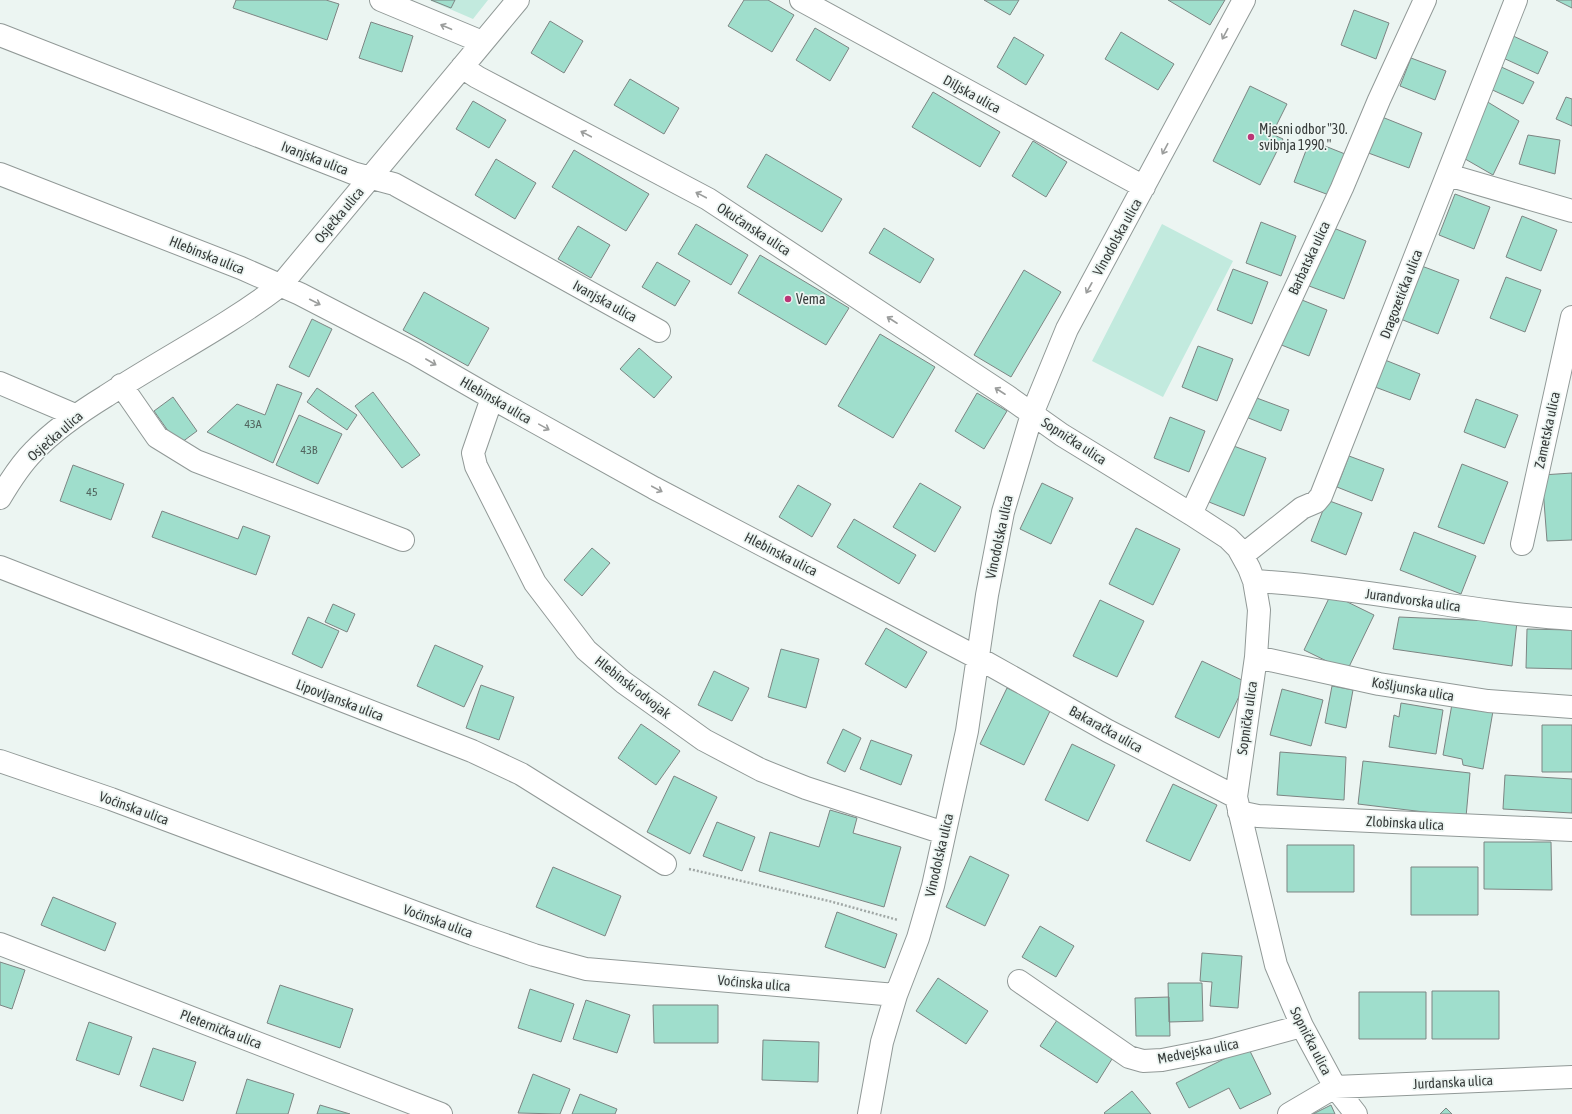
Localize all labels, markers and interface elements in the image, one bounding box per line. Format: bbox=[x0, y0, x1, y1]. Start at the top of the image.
one-way arrow bbox=[441, 23, 453, 31]
one-way arrow bbox=[1221, 28, 1229, 40]
street label: Diljska ulica bbox=[941, 72, 1003, 116]
place label: Mjesni odbor "30. svibnja 1990." bbox=[1259, 121, 1348, 153]
one-way arrow bbox=[580, 130, 592, 138]
marker: Mjesni odbor "30. svibnja 1990." bbox=[1246, 132, 1256, 142]
street label: Ivanjska ulica bbox=[279, 138, 351, 178]
one-way arrow bbox=[1160, 143, 1168, 155]
street label: Osječka ulica bbox=[311, 184, 367, 246]
one-way arrow bbox=[695, 191, 707, 198]
street label: Vinodolska ulica bbox=[1089, 196, 1145, 278]
street label: Okučanska ulica bbox=[714, 199, 794, 259]
street label: Barbatska ulica bbox=[1285, 219, 1333, 297]
street label: Hlebinska ulica bbox=[167, 233, 247, 277]
street label: Dragozetićka ulica bbox=[1377, 247, 1425, 341]
street label: Ivanjska ulica bbox=[570, 277, 640, 325]
one-way arrow bbox=[1085, 282, 1092, 294]
place label: Vema bbox=[796, 291, 825, 307]
marker: Vema bbox=[783, 294, 793, 304]
one-way arrow bbox=[309, 299, 321, 306]
one-way arrow bbox=[886, 316, 897, 324]
one-way arrow bbox=[425, 359, 437, 367]
street label: Hlebinska ulica bbox=[458, 373, 534, 427]
one-way arrow bbox=[995, 387, 1006, 395]
street label: Zametska ulica bbox=[1531, 390, 1563, 470]
street label: Osječka ulica bbox=[24, 408, 86, 464]
street label: Sopnička ulica bbox=[1039, 414, 1109, 468]
house number: 43A bbox=[244, 417, 262, 431]
one-way arrow bbox=[537, 423, 549, 431]
house number: 43B bbox=[301, 443, 318, 457]
house number: 45 bbox=[86, 485, 98, 499]
one-way arrow bbox=[651, 486, 663, 494]
street label: Vinodolska ulica bbox=[982, 494, 1016, 580]
street label: Hlebinska ulica bbox=[742, 529, 820, 579]
street label: Jurandvorska ulica bbox=[1364, 585, 1462, 615]
street label: Hlebinski odvojak bbox=[592, 652, 674, 722]
street label: Košljunska ulica bbox=[1370, 674, 1456, 704]
street label: Lipovljanska ulica bbox=[294, 676, 386, 724]
street label: Sopnička ulica bbox=[1234, 680, 1260, 756]
street label: Bakaračka ulica bbox=[1067, 702, 1145, 756]
street label: Voćinska ulica bbox=[97, 788, 171, 828]
street label: Vinodolska ulica bbox=[922, 812, 956, 898]
street label: Zlobinska ulica bbox=[1366, 813, 1444, 833]
street label: Voćinska ulica bbox=[401, 901, 475, 941]
street label: Voćinska ulica bbox=[717, 972, 791, 994]
street label: Sopnička ulica bbox=[1287, 1004, 1335, 1078]
street label: Pleternička ulica bbox=[178, 1006, 264, 1052]
street label: Medvejska ulica bbox=[1156, 1035, 1240, 1067]
street label: Jurdanska ulica bbox=[1413, 1072, 1493, 1092]

